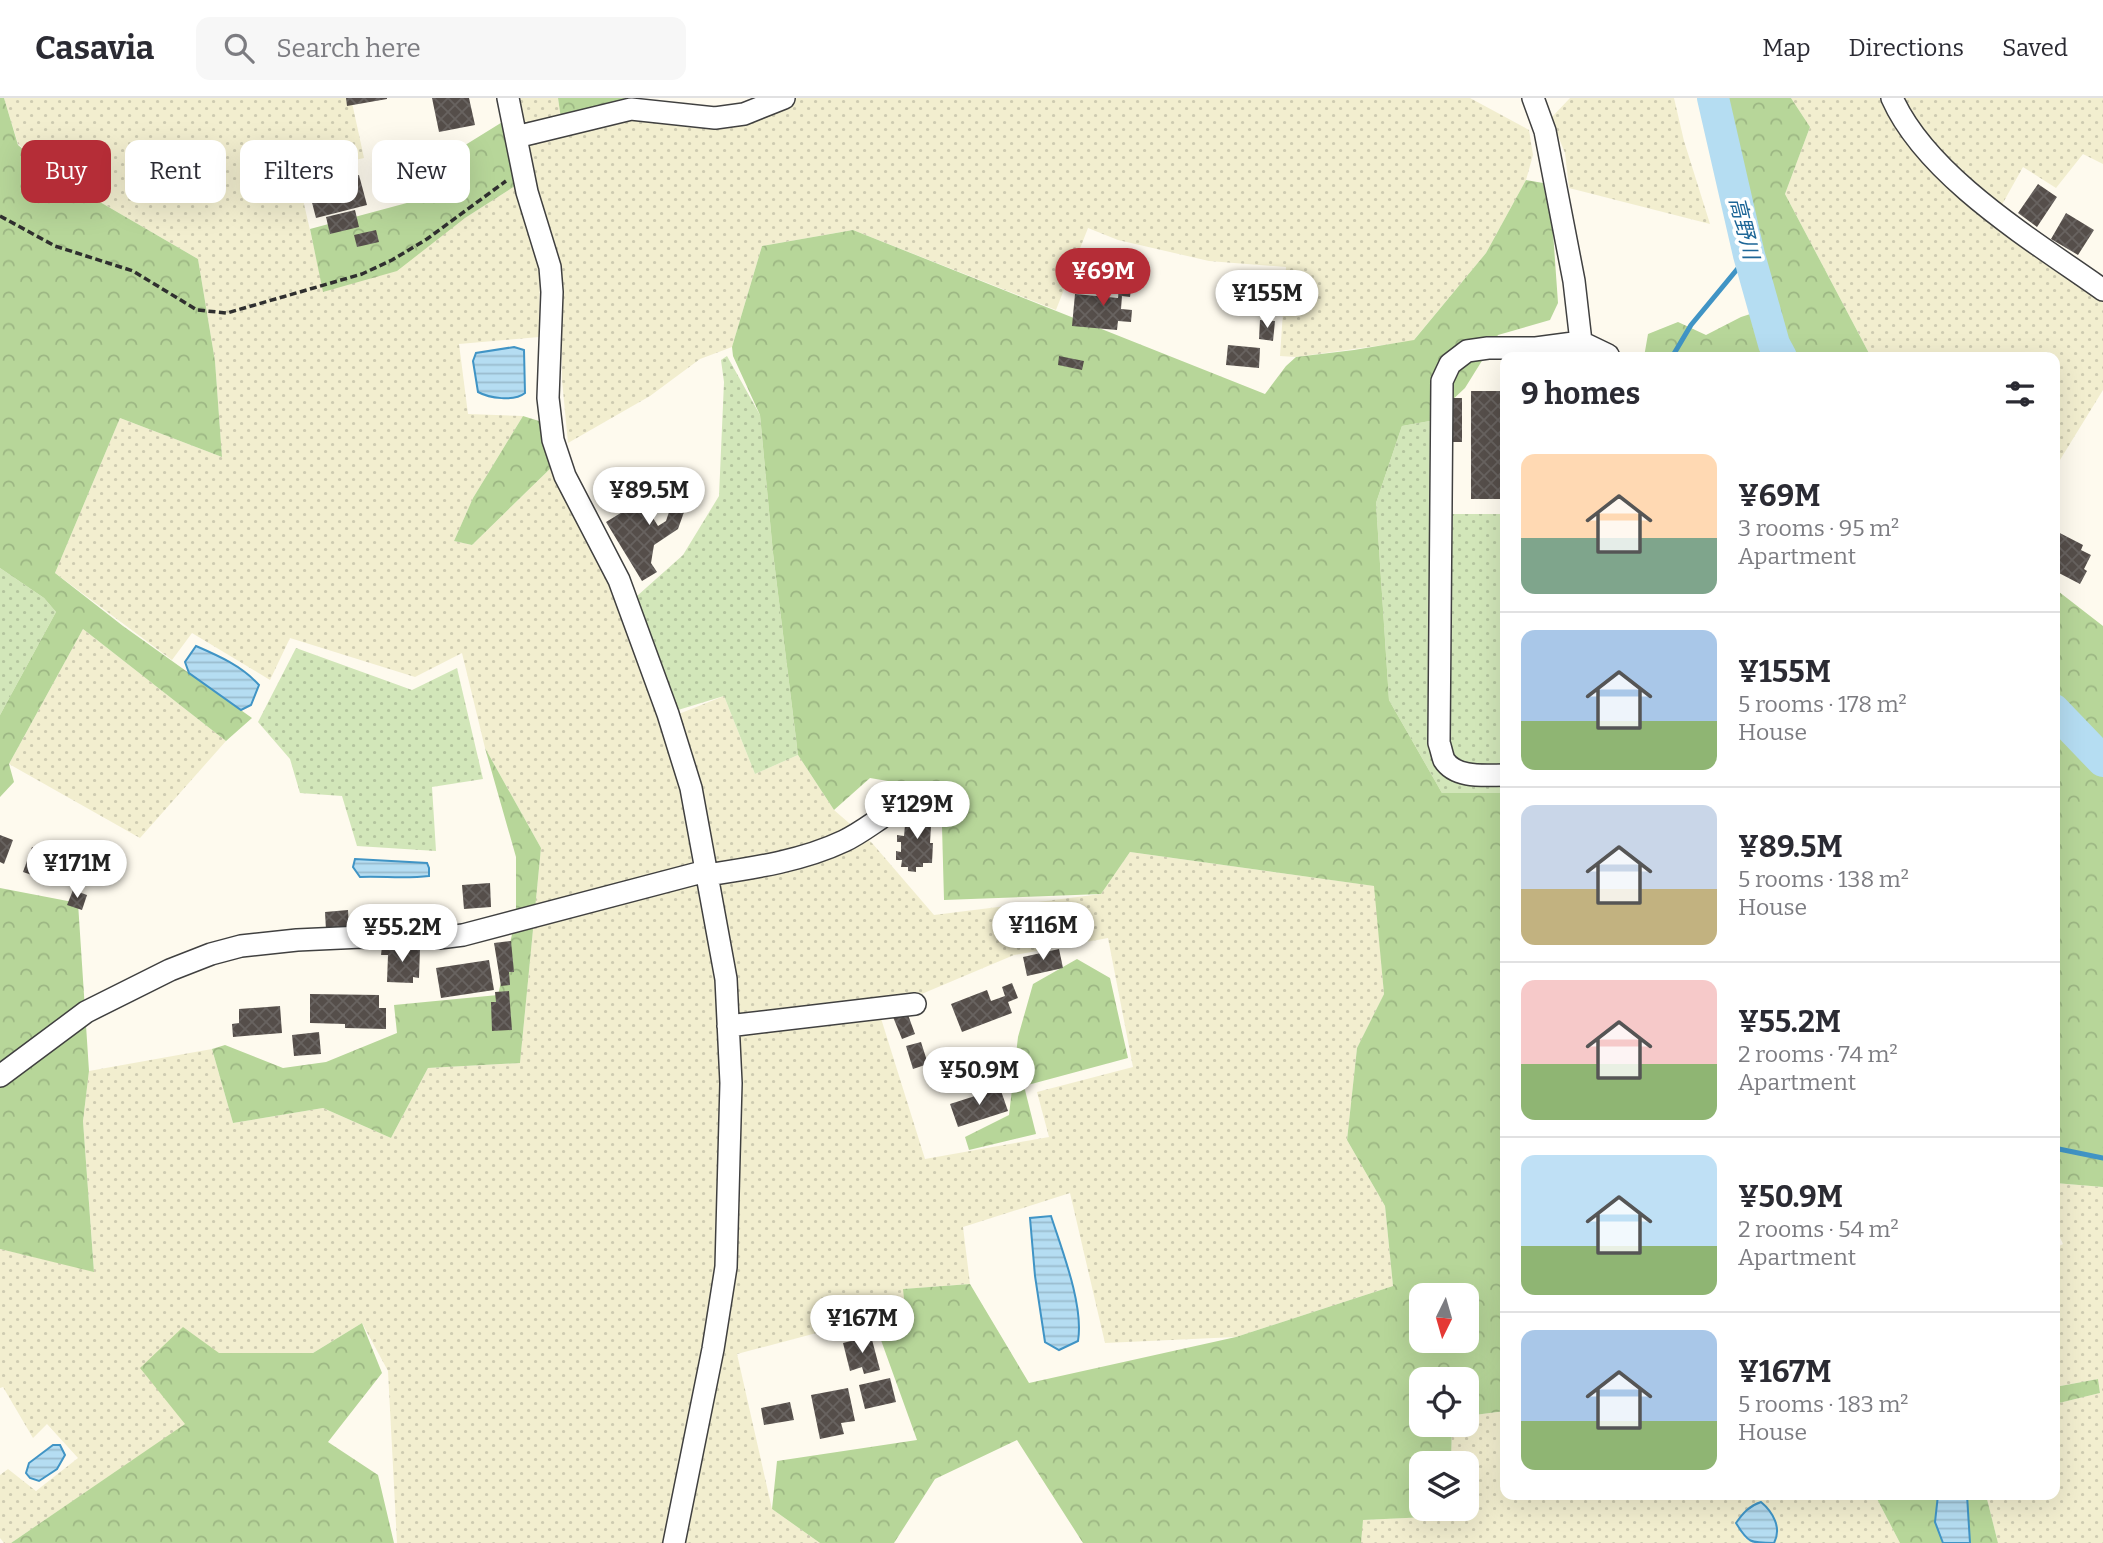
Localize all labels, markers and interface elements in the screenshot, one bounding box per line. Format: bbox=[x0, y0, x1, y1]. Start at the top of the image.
search box bbox=[196, 17, 686, 80]
text: Casavia bbox=[35, 28, 154, 68]
icon: search bbox=[220, 29, 258, 67]
text: Search here bbox=[276, 33, 421, 64]
text: Map bbox=[1762, 34, 1811, 62]
text: Directions bbox=[1849, 34, 1964, 62]
text: Saved bbox=[2002, 34, 2068, 62]
chip: Buy bbox=[21, 140, 111, 203]
chip: Rent bbox=[125, 140, 226, 203]
chip: Filters bbox=[240, 140, 358, 203]
chip: New bbox=[372, 140, 470, 203]
water label: 高野川 bbox=[1724, 194, 1765, 264]
pin: ¥69M bbox=[1062, 248, 1144, 308]
text: ¥69M bbox=[1071, 257, 1135, 285]
pin: ¥155M bbox=[1218, 271, 1316, 330]
text: ¥155M bbox=[1231, 279, 1303, 307]
icon: filters bbox=[2001, 375, 2039, 413]
text: 9 homes bbox=[1521, 376, 1640, 412]
pin: ¥89.5M bbox=[592, 468, 706, 527]
text: ¥89.5M bbox=[609, 476, 689, 504]
text: ¥69M bbox=[1738, 478, 1821, 514]
icon: home bbox=[1577, 482, 1661, 566]
text: 3 rooms · 95 m² bbox=[1738, 514, 1899, 542]
text: Apartment bbox=[1738, 542, 1856, 570]
text: ¥155M bbox=[1738, 654, 1831, 690]
icon: home bbox=[1577, 658, 1661, 742]
text: 5 rooms · 178 m² bbox=[1738, 690, 1907, 718]
text: House bbox=[1738, 718, 1807, 746]
pin: ¥129M bbox=[868, 782, 966, 841]
text: ¥129M bbox=[881, 790, 953, 818]
text: ¥89.5M bbox=[1738, 829, 1843, 865]
icon: home bbox=[1577, 833, 1661, 917]
pin: ¥171M bbox=[28, 840, 126, 900]
text: ¥171M bbox=[43, 849, 111, 877]
text: 5 rooms · 138 m² bbox=[1738, 865, 1909, 893]
text: House bbox=[1738, 893, 1807, 921]
pin: ¥116M bbox=[994, 902, 1092, 962]
pin: ¥55.2M bbox=[345, 904, 459, 964]
text: ¥116M bbox=[1008, 911, 1078, 939]
text: ¥55.2M bbox=[363, 913, 441, 941]
text: ¥55.2M bbox=[1738, 1004, 1841, 1040]
icon: home bbox=[1577, 1008, 1661, 1092]
text: 2 rooms · 74 m² bbox=[1738, 1040, 1898, 1068]
pin: ¥50.9M bbox=[922, 1048, 1036, 1107]
text: ¥50.9M bbox=[939, 1056, 1019, 1084]
text: Apartment bbox=[1738, 1068, 1856, 1096]
text: ¥50.9M bbox=[1738, 1179, 1843, 1215]
icon: home bbox=[1577, 1183, 1661, 1267]
text: 2 rooms · 54 m² bbox=[1738, 1215, 1899, 1243]
text: Apartment bbox=[1738, 1243, 1856, 1271]
north arrow bbox=[1409, 1283, 1479, 1353]
map controls bbox=[1409, 1283, 1479, 1521]
pin: ¥167M bbox=[813, 1296, 911, 1355]
text: ¥167M bbox=[826, 1304, 898, 1332]
text: ¥167M bbox=[1738, 1354, 1831, 1390]
icon: home bbox=[1577, 1358, 1661, 1442]
button: locate bbox=[1409, 1367, 1479, 1437]
text: 5 rooms · 183 m² bbox=[1738, 1390, 1909, 1418]
text: House bbox=[1738, 1418, 1807, 1446]
button: layers bbox=[1409, 1451, 1479, 1521]

